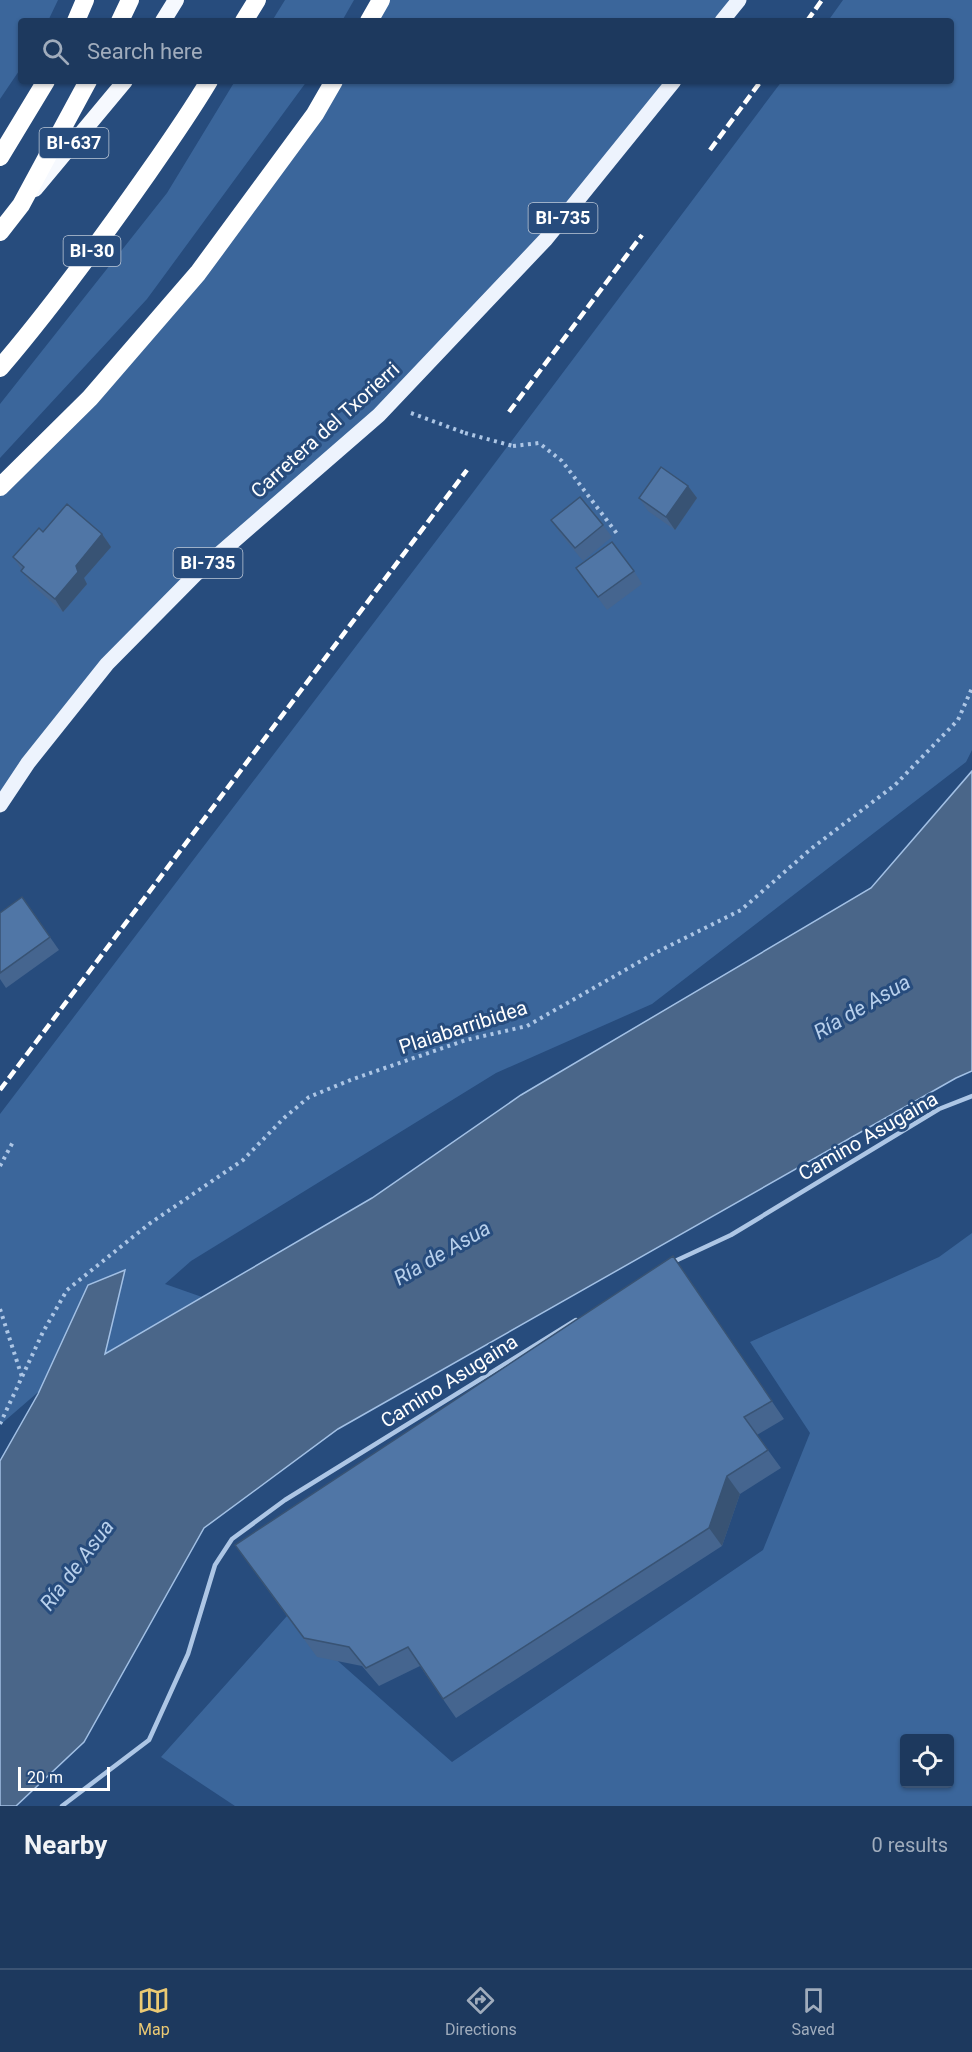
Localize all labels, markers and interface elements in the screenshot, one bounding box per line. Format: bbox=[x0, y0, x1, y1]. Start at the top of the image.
search box bbox=[18, 18, 954, 84]
icon: search bbox=[39, 35, 72, 68]
text: Search here bbox=[87, 39, 203, 64]
road number: BI-637 bbox=[40, 128, 109, 158]
road number: BI-735 bbox=[528, 203, 598, 233]
road number: BI-30 bbox=[64, 236, 121, 266]
street label: Carretera del Txorierri bbox=[246, 357, 404, 503]
road number: BI-735 bbox=[174, 548, 242, 578]
water label: Ría de Asua bbox=[809, 970, 915, 1044]
street label: Plaiabarribidea bbox=[396, 995, 530, 1059]
street label: Camino Asugaina bbox=[794, 1086, 942, 1186]
water label: Ría de Asua bbox=[389, 1216, 495, 1290]
street label: Camino Asugaina bbox=[376, 1329, 522, 1433]
water label: Ría de Asua bbox=[35, 1515, 119, 1615]
map controls bbox=[900, 1734, 954, 1788]
button: locate bbox=[900, 1734, 954, 1788]
scale bar bbox=[18, 1764, 110, 1792]
text: 20 m bbox=[27, 1768, 63, 1787]
text: Nearby bbox=[24, 1830, 107, 1860]
text: 0 results bbox=[872, 1833, 948, 1857]
tab: Map bbox=[137, 1984, 170, 2039]
tab: Directions bbox=[445, 1984, 517, 2039]
tab: Saved bbox=[791, 1984, 835, 2039]

